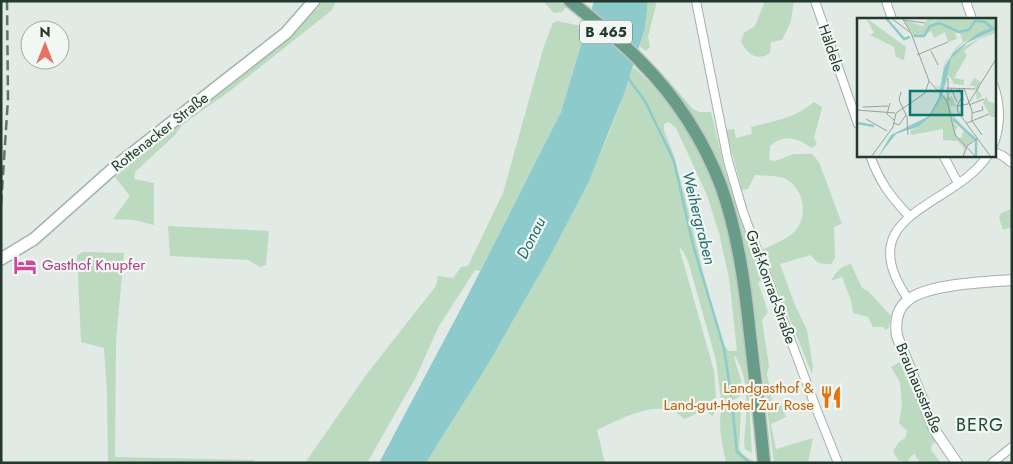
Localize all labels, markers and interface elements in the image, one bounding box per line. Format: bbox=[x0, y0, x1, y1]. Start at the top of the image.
inset map bbox=[857, 18, 996, 156]
north arrow bbox=[20, 20, 70, 70]
road number: B 465 bbox=[580, 21, 632, 44]
street label: Häldele bbox=[813, 21, 849, 75]
text: N bbox=[39, 22, 51, 42]
street label: Rottenacker Straße bbox=[107, 87, 213, 177]
water label: Weihergraben bbox=[676, 169, 722, 267]
water label: Donau bbox=[511, 213, 551, 263]
street label: Graf-Konrad-Straße bbox=[740, 227, 802, 347]
hotel icon: Gasthof Knupfer bbox=[12, 252, 38, 278]
place label: Gasthof Knupfer bbox=[42, 254, 146, 276]
street label: Brauhausstraße bbox=[890, 340, 948, 437]
place label: Landgasthof & Land-gut-Hotel Zur Rose bbox=[663, 377, 814, 416]
restaurant icon: Landgasthof & Land-gut-Hotel Zur Rose bbox=[818, 384, 844, 410]
district label: BERG bbox=[956, 412, 1004, 438]

